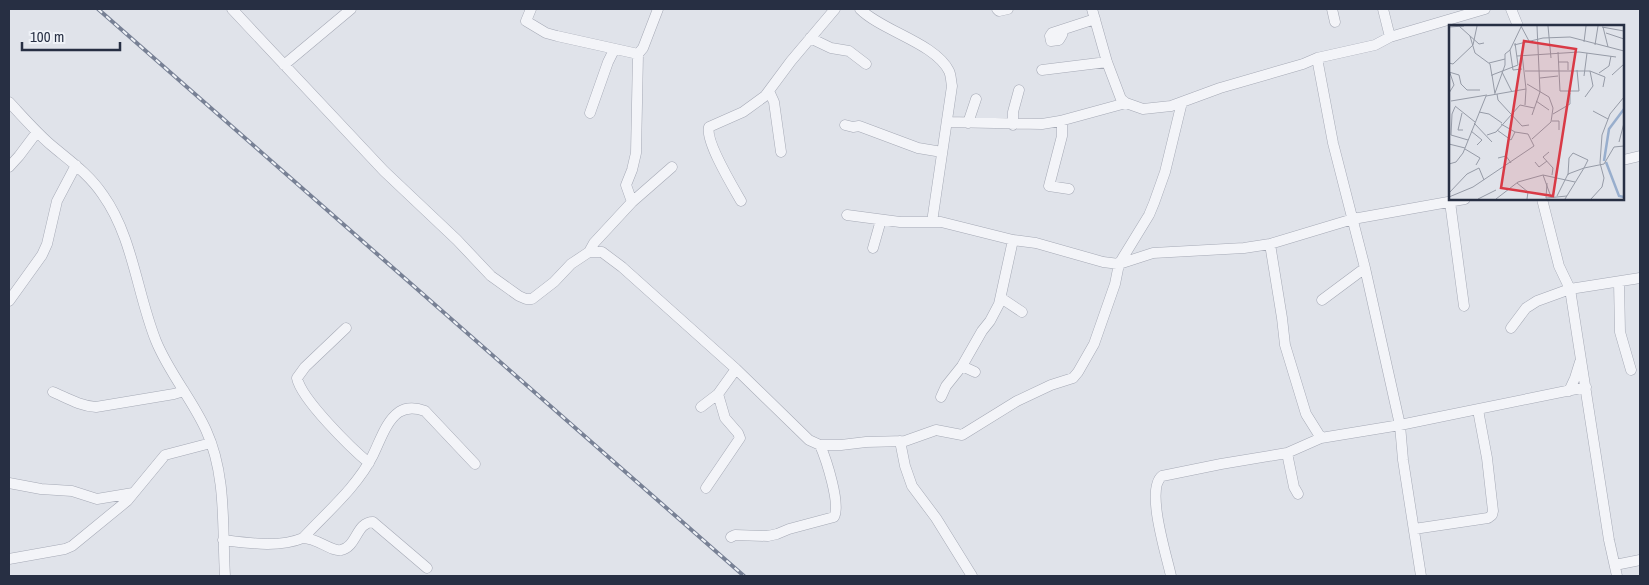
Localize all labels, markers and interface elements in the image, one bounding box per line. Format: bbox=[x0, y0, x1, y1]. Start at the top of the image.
scale bar bbox=[22, 20, 120, 52]
inset map bbox=[1449, 25, 1624, 200]
text: 100 m bbox=[30, 26, 64, 47]

